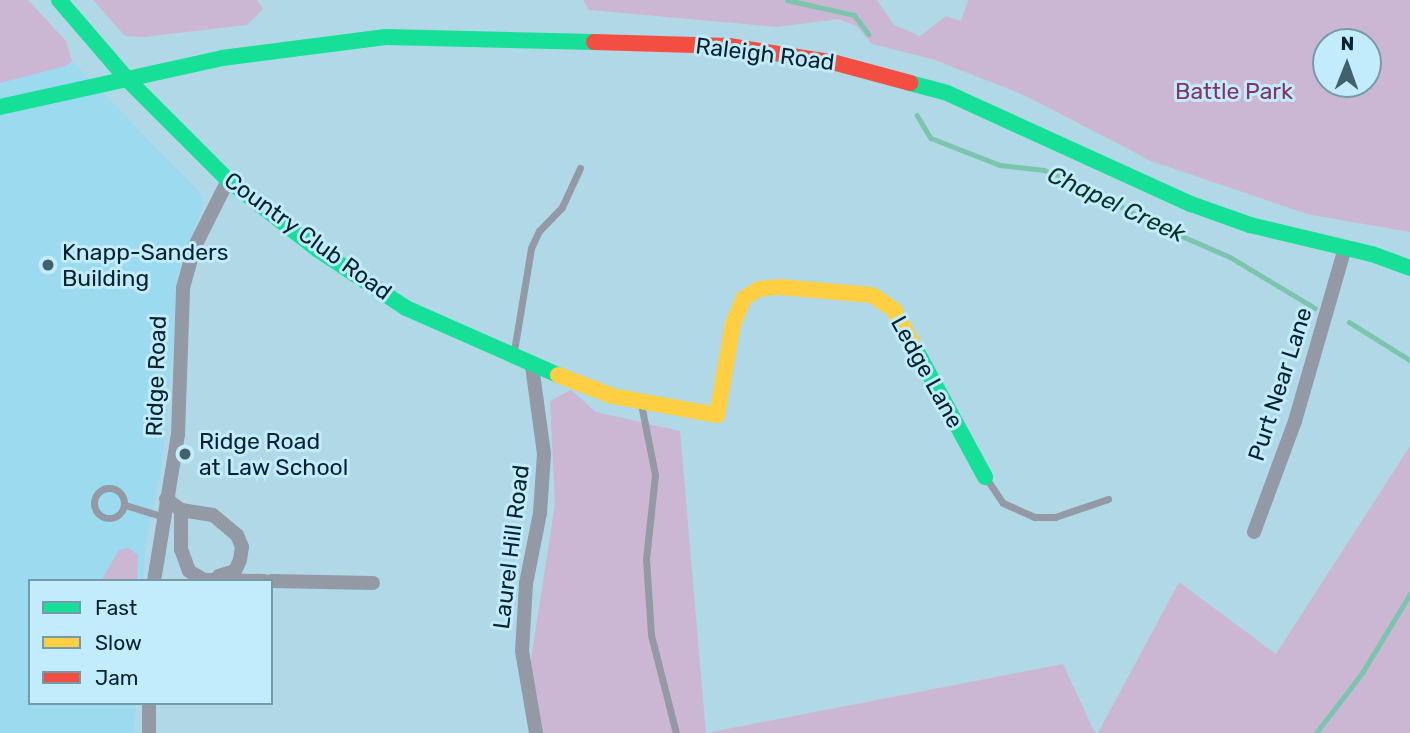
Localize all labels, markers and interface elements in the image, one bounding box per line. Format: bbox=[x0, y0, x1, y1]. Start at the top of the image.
north arrow bbox=[1312, 28, 1382, 98]
street label: Raleigh Road bbox=[694, 32, 836, 76]
text: N bbox=[1340, 32, 1354, 55]
park label: Battle Park bbox=[1175, 77, 1293, 105]
water label: Chapel Creek bbox=[1043, 161, 1189, 249]
street label: Country Club Road bbox=[219, 166, 397, 306]
place label: Knapp-Sanders Building bbox=[62, 238, 229, 292]
marker: Knapp-Sanders Building bbox=[40, 257, 56, 273]
street label: Purt Near Lane bbox=[1242, 303, 1318, 465]
street label: Ledge Lane bbox=[885, 311, 969, 433]
street label: Ridge Road bbox=[140, 315, 172, 437]
place label: Ridge Road at Law School bbox=[199, 427, 349, 481]
marker: Ridge Road at Law School bbox=[177, 446, 193, 462]
street label: Laurel Hill Road bbox=[487, 463, 535, 631]
legend bbox=[28, 579, 273, 705]
text: Fast bbox=[95, 595, 137, 620]
text: Slow bbox=[95, 630, 142, 655]
text: Jam bbox=[95, 665, 139, 690]

